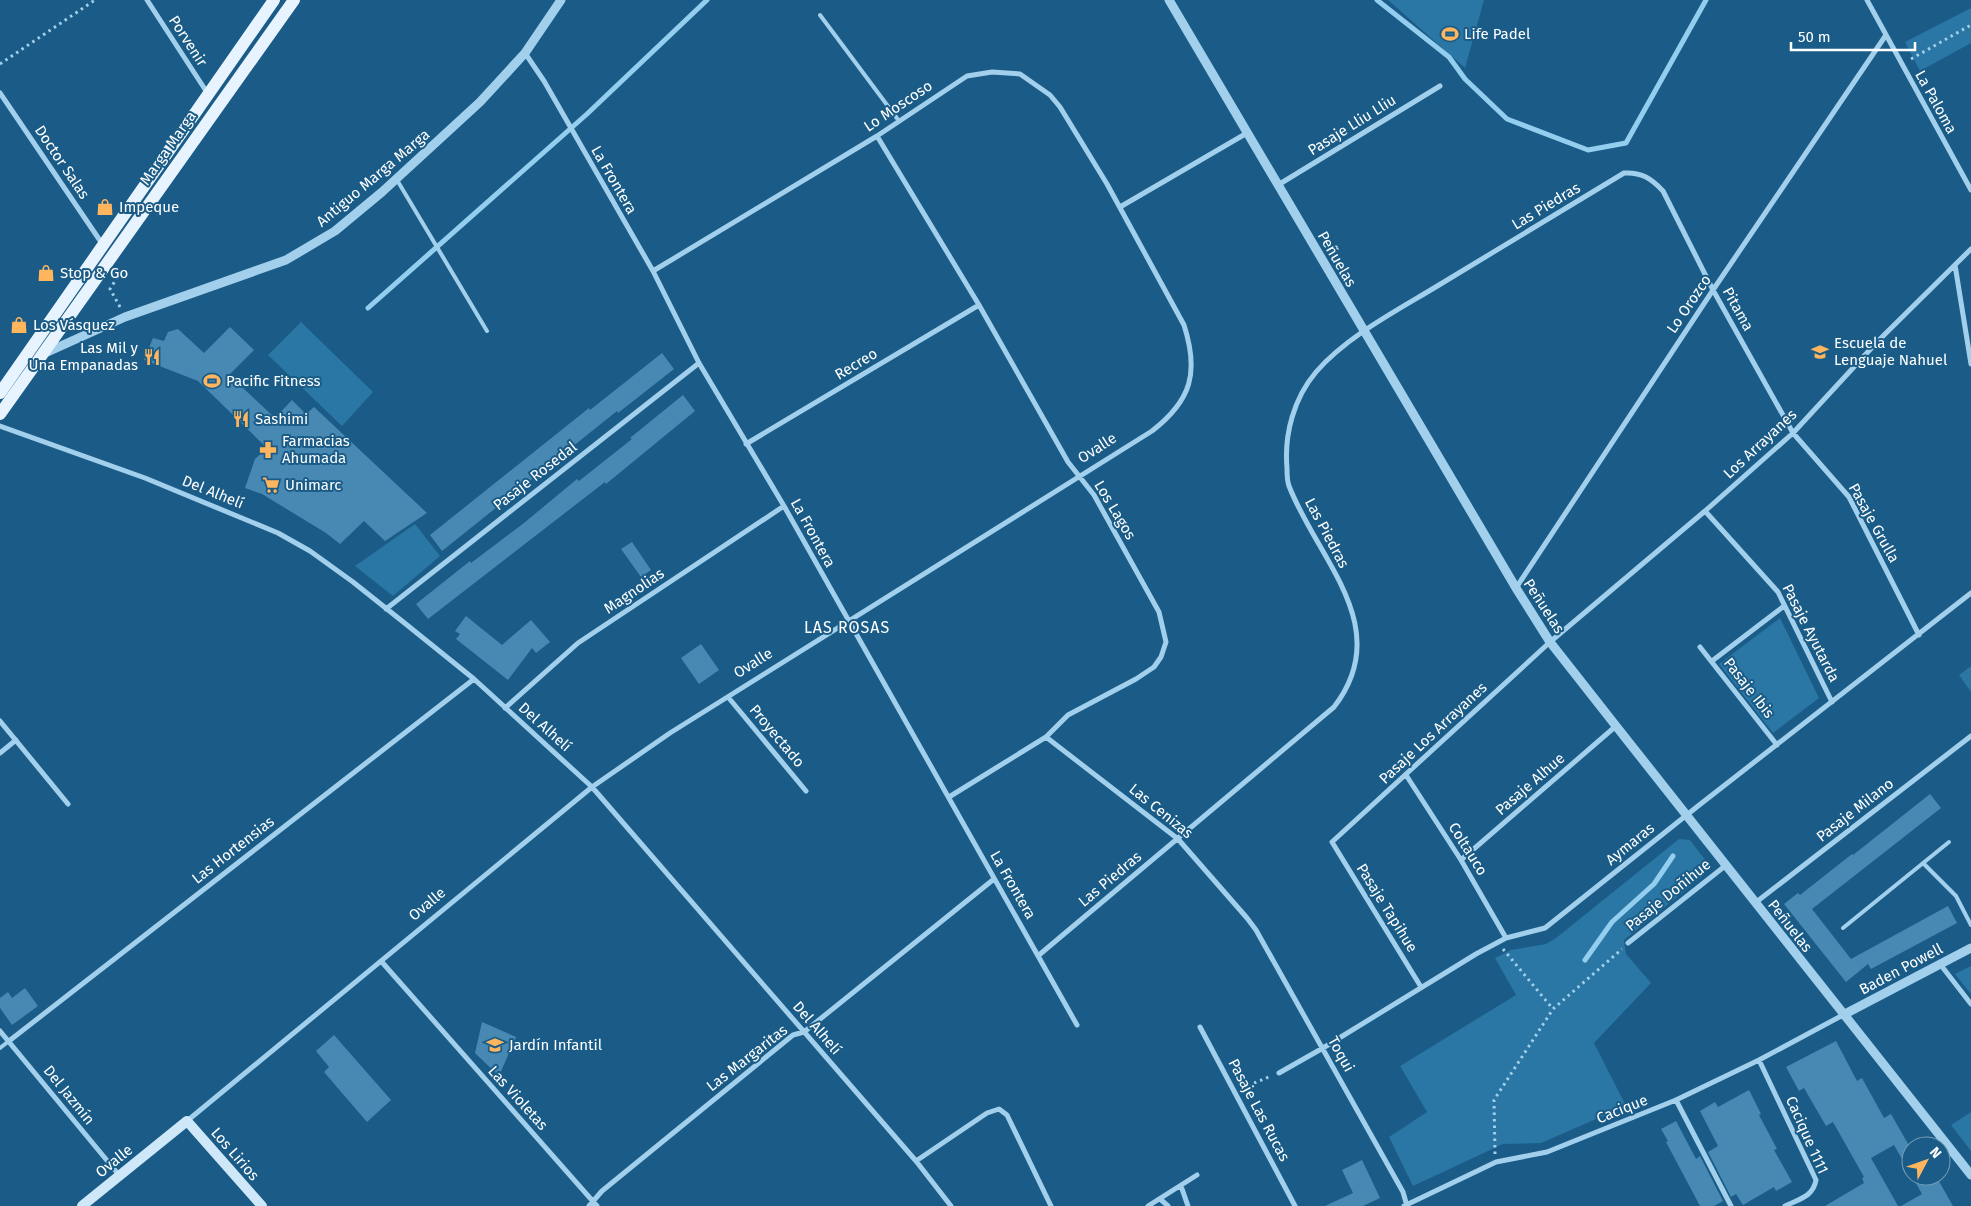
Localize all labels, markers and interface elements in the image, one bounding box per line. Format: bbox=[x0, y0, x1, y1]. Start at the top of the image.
street label: Porvenir bbox=[165, 12, 211, 70]
scale bar bbox=[1791, 20, 1915, 52]
sports icon: Life Padel bbox=[1440, 24, 1460, 44]
place label: Life Padel bbox=[1464, 25, 1531, 43]
text: 50 m bbox=[1798, 28, 1831, 46]
street label: La Paloma bbox=[1911, 67, 1961, 137]
street label: Lo Moscoso bbox=[860, 77, 936, 135]
street label: Pasaje Lliu Lliu bbox=[1305, 91, 1399, 159]
street label: Marga Marga bbox=[136, 108, 200, 188]
street label: Doctor Salas bbox=[31, 122, 93, 202]
street label: Antiguo Marga Marga bbox=[313, 125, 433, 231]
street label: La Frontera bbox=[587, 143, 641, 217]
street label: Las Piedras bbox=[1508, 179, 1584, 233]
shop icon: Impeque bbox=[95, 197, 115, 217]
place label: Impeque bbox=[119, 198, 179, 216]
street label: Peñuelas bbox=[1314, 228, 1360, 290]
shop icon: Stop & Go bbox=[36, 263, 56, 283]
place label: Stop & Go bbox=[60, 264, 128, 282]
street label: Lo Orozco bbox=[1663, 271, 1715, 337]
street label: Pitama bbox=[1719, 284, 1757, 334]
shop icon: Los Vásquez bbox=[9, 315, 29, 335]
place label: Los Vásquez bbox=[33, 316, 115, 334]
place label: Escuela de Lenguaje Nahuel bbox=[1834, 334, 1948, 369]
place label: Las Mil y Una Empanadas bbox=[29, 339, 139, 374]
school or university icon: Escuela de Lenguaje Nahuel bbox=[1810, 342, 1830, 362]
street label: Recreo bbox=[831, 344, 881, 384]
restaurant icon: Las Mil y Una Empanadas bbox=[142, 347, 162, 367]
sports icon: Pacific Fitness bbox=[202, 371, 222, 391]
place label: Pacific Fitness bbox=[226, 372, 321, 390]
street label: Los Arrayanes bbox=[1720, 405, 1800, 483]
restaurant icon: Sashimi bbox=[231, 409, 251, 429]
place label: Sashimi bbox=[255, 410, 308, 428]
street label: Ovalle bbox=[1074, 429, 1120, 467]
place label: Farmacias Ahumada bbox=[282, 432, 350, 467]
street label: Pasaje Rosedal bbox=[490, 437, 581, 514]
pharmacy icon: Farmacias Ahumada bbox=[258, 440, 278, 460]
street label: Del Alhelí bbox=[180, 472, 246, 512]
supermarket icon: Unimarc bbox=[261, 475, 281, 495]
place label: Unimarc bbox=[285, 476, 341, 494]
street label: Los Lagos bbox=[1090, 477, 1140, 543]
street label: Pasaje Grulla bbox=[1845, 480, 1903, 566]
street label: La Frontera bbox=[787, 495, 839, 571]
street label: Las Piedras bbox=[1301, 495, 1353, 571]
street label: Magnolias bbox=[601, 564, 667, 618]
street label: Peñuelas bbox=[1520, 575, 1568, 637]
street label: Pasaje Ayutarda bbox=[1779, 581, 1843, 685]
district label: LAS ROSAS bbox=[804, 618, 890, 637]
street label: Ovalle bbox=[730, 644, 776, 682]
street label: Pasaje Ibis bbox=[1720, 654, 1778, 722]
street label: Pasaje Los Arrayanes bbox=[1375, 678, 1491, 788]
street label: Del Alhelí bbox=[515, 699, 575, 755]
street label: Proyectado bbox=[746, 701, 808, 771]
street label: Pasaje Alhue bbox=[1492, 749, 1568, 819]
street label: Pasaje Milano bbox=[1813, 774, 1897, 846]
street label: Las Cenizas bbox=[1125, 780, 1197, 842]
street label: Las Hortensias bbox=[188, 812, 278, 888]
street label: Coltauco bbox=[1445, 819, 1491, 879]
street label: Aymaras bbox=[1602, 819, 1658, 869]
street label: Las Piedras bbox=[1075, 847, 1145, 911]
street label: La Frontera bbox=[986, 848, 1040, 922]
street label: Pasaje Doñihue bbox=[1622, 855, 1714, 935]
street label: Pasaje Tapihue bbox=[1353, 860, 1421, 956]
street label: Ovalle bbox=[405, 883, 449, 925]
street label: Peñuelas bbox=[1764, 896, 1816, 956]
street label: Baden Powell bbox=[1856, 939, 1946, 999]
street label: Del Alhelí bbox=[789, 998, 845, 1058]
street label: Las Margaritas bbox=[703, 1021, 791, 1095]
street label: Toqui bbox=[1324, 1033, 1358, 1075]
school or university icon: Jardín Infantil bbox=[485, 1035, 505, 1055]
place label: Jardín Infantil bbox=[509, 1036, 603, 1054]
street label: Pasaje Las Rucas bbox=[1224, 1056, 1294, 1164]
street label: Del Jazmín bbox=[40, 1062, 98, 1128]
street label: Las Violetas bbox=[484, 1062, 552, 1134]
street label: Cacique bbox=[1594, 1091, 1650, 1127]
street label: Cacique 1111 bbox=[1782, 1093, 1832, 1177]
street label: Los Lirios bbox=[207, 1124, 263, 1184]
north arrow bbox=[1901, 1136, 1951, 1186]
street label: Ovalle bbox=[92, 1141, 136, 1181]
text: N bbox=[1926, 1144, 1945, 1162]

